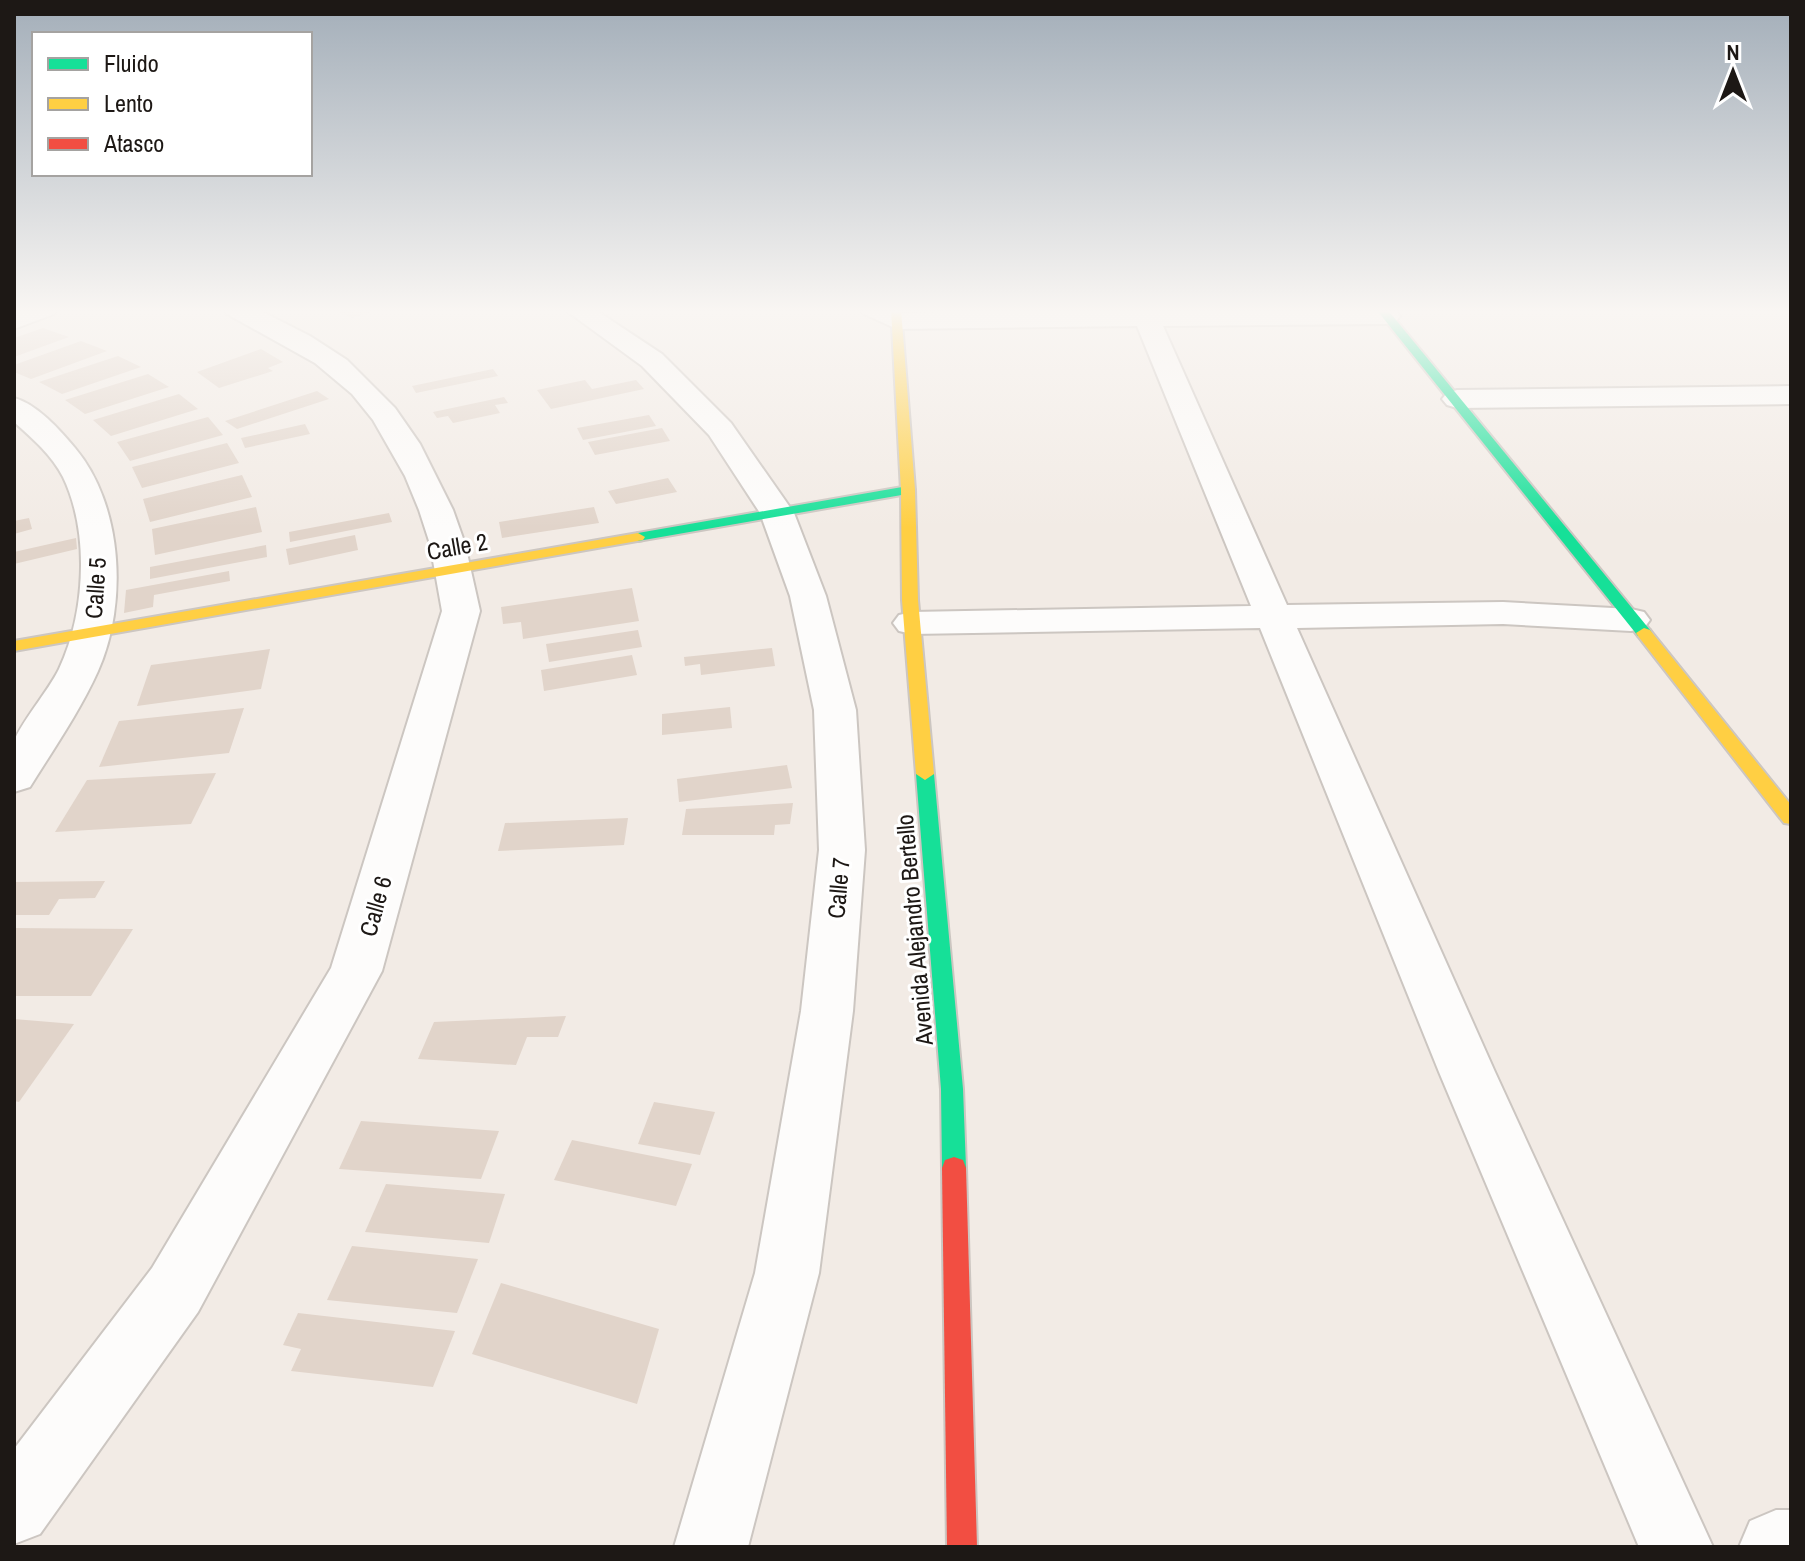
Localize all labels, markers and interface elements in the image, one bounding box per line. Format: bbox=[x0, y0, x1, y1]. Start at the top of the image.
legend bbox=[32, 32, 312, 176]
north arrow bbox=[1693, 32, 1773, 112]
text: N bbox=[1726, 37, 1740, 67]
text: Fluido bbox=[104, 47, 159, 79]
text: Lento bbox=[104, 87, 153, 119]
text: Atasco bbox=[103, 127, 164, 159]
street label: Calle 2 bbox=[424, 525, 490, 567]
street label: Calle 5 bbox=[77, 556, 113, 620]
street label: Avenida Alejandro Bertello bbox=[888, 813, 940, 1048]
street label: Calle 7 bbox=[819, 856, 857, 920]
street label: Calle 6 bbox=[351, 872, 399, 940]

